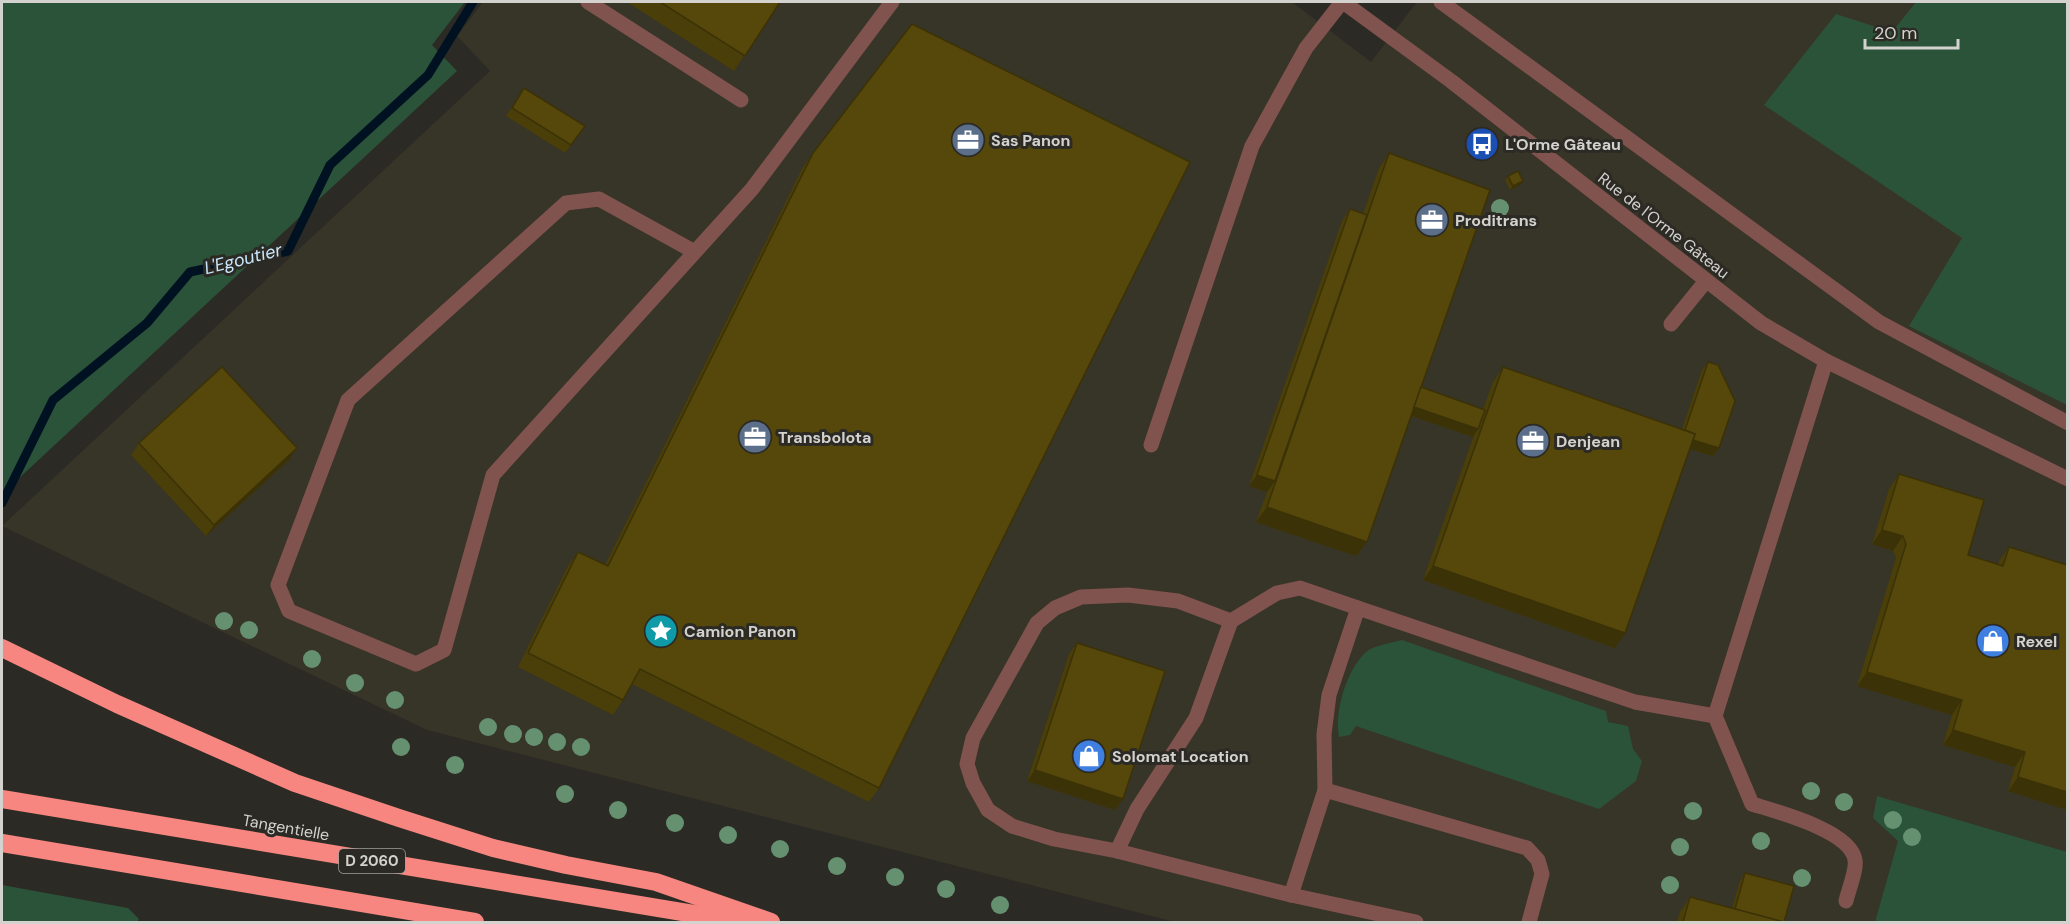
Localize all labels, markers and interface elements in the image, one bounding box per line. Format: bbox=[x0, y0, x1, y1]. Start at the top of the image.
scale bar bbox=[1865, 12, 1958, 50]
text: 20 m bbox=[1874, 21, 1917, 45]
office icon: Sas Panon bbox=[950, 122, 986, 158]
bus stop icon: L'Orme Gâteau bbox=[1464, 126, 1500, 162]
place label: Sas Panon bbox=[991, 130, 1071, 151]
place label: L'Orme Gâteau bbox=[1505, 134, 1621, 155]
street label: Rue de l'Orme Gâteau bbox=[1594, 168, 1734, 283]
office icon: Proditrans bbox=[1414, 202, 1450, 238]
place label: Proditrans bbox=[1455, 210, 1537, 231]
water label: L'Egoutier bbox=[202, 237, 286, 280]
office icon: Transbolota bbox=[737, 419, 773, 455]
office icon: Denjean bbox=[1515, 423, 1551, 459]
place label: Transbolota bbox=[778, 427, 871, 448]
place label: Denjean bbox=[1556, 431, 1620, 452]
place icon: Camion Panon bbox=[643, 613, 679, 649]
place label: Camion Panon bbox=[684, 621, 796, 642]
shop icon: Rexel bbox=[1975, 623, 2011, 659]
place label: Rexel bbox=[2016, 631, 2057, 652]
shop icon: Solomat Location bbox=[1071, 738, 1107, 774]
place label: Solomat Location bbox=[1112, 746, 1249, 767]
street label: Tangentielle bbox=[241, 810, 331, 845]
road number: D 2060 bbox=[339, 849, 405, 873]

